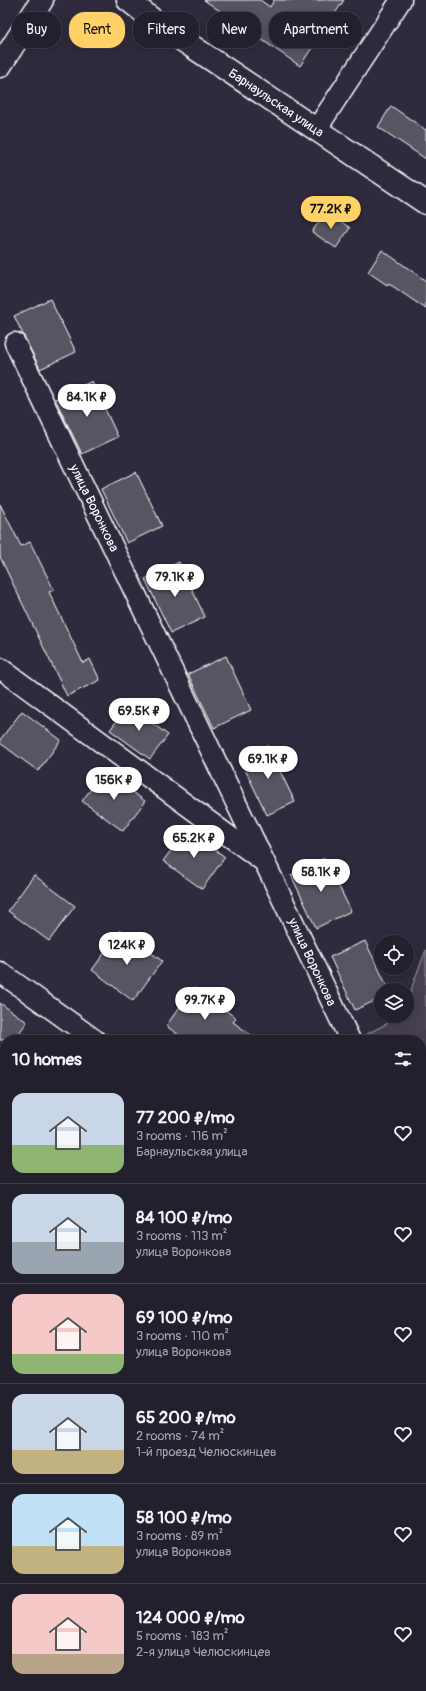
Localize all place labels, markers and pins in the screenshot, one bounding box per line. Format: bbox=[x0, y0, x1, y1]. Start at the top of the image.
pin: 77.2K ₽ bbox=[294, 196, 368, 230]
pin: 84.1K ₽ bbox=[50, 384, 124, 418]
pin: 79.1K ₽ bbox=[138, 564, 212, 598]
pin: 69.5K ₽ bbox=[102, 698, 176, 732]
pin: 69.1K ₽ bbox=[231, 746, 305, 780]
pin: 156K ₽ bbox=[81, 767, 147, 801]
pin: 65.2K ₽ bbox=[157, 825, 231, 859]
pin: 58.1K ₽ bbox=[284, 859, 358, 893]
pin: 124K ₽ bbox=[94, 932, 160, 966]
pin: 99.7K ₽ bbox=[168, 987, 242, 1021]

